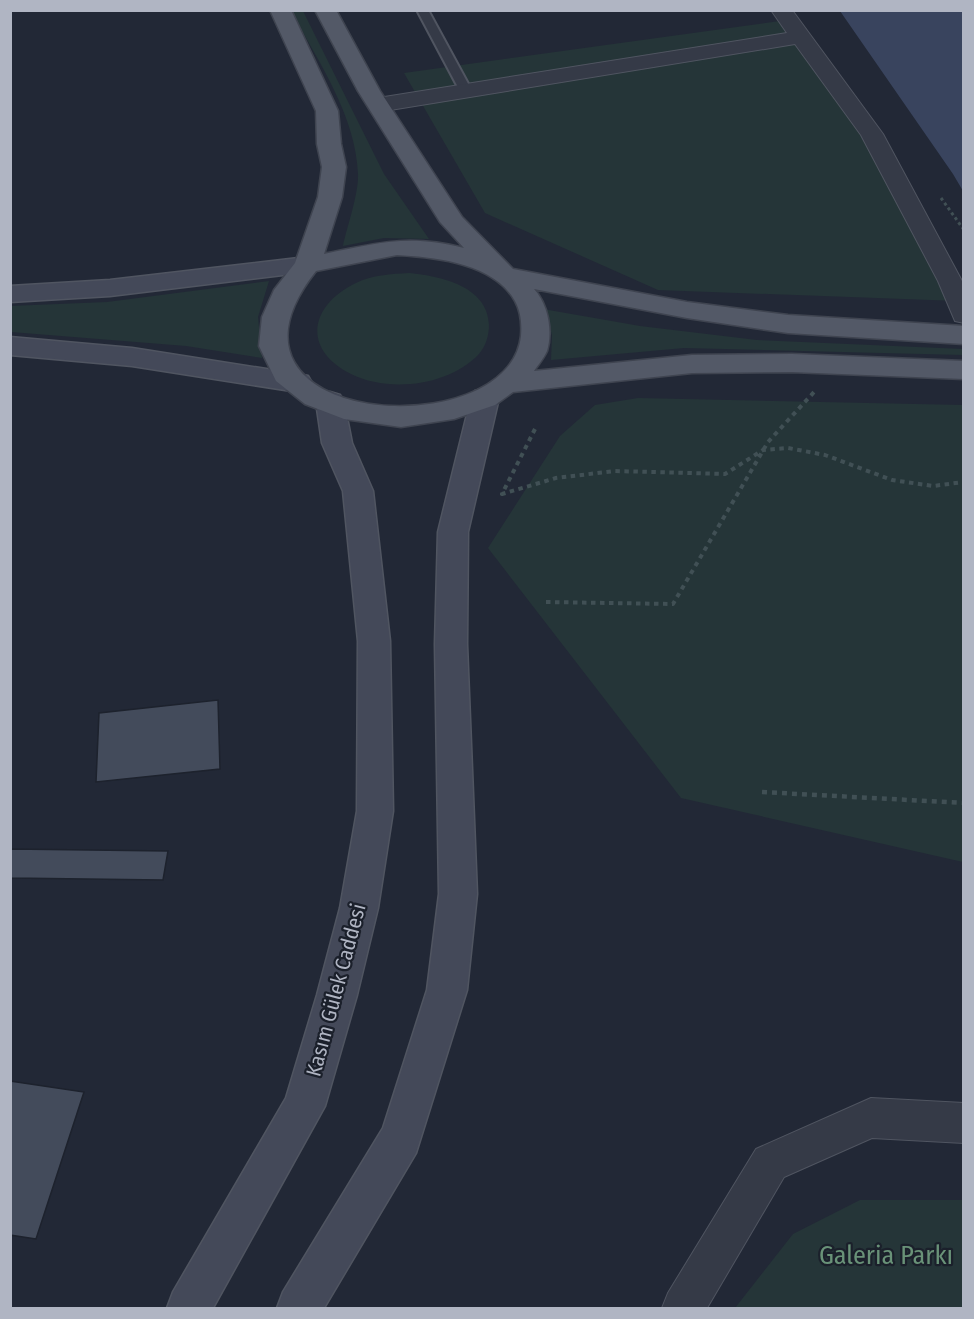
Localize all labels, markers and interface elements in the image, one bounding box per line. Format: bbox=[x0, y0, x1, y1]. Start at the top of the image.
street label: Kasım Gülek Caddesi bbox=[300, 901, 372, 1079]
park label: Galeria Parkı bbox=[819, 1240, 953, 1271]

